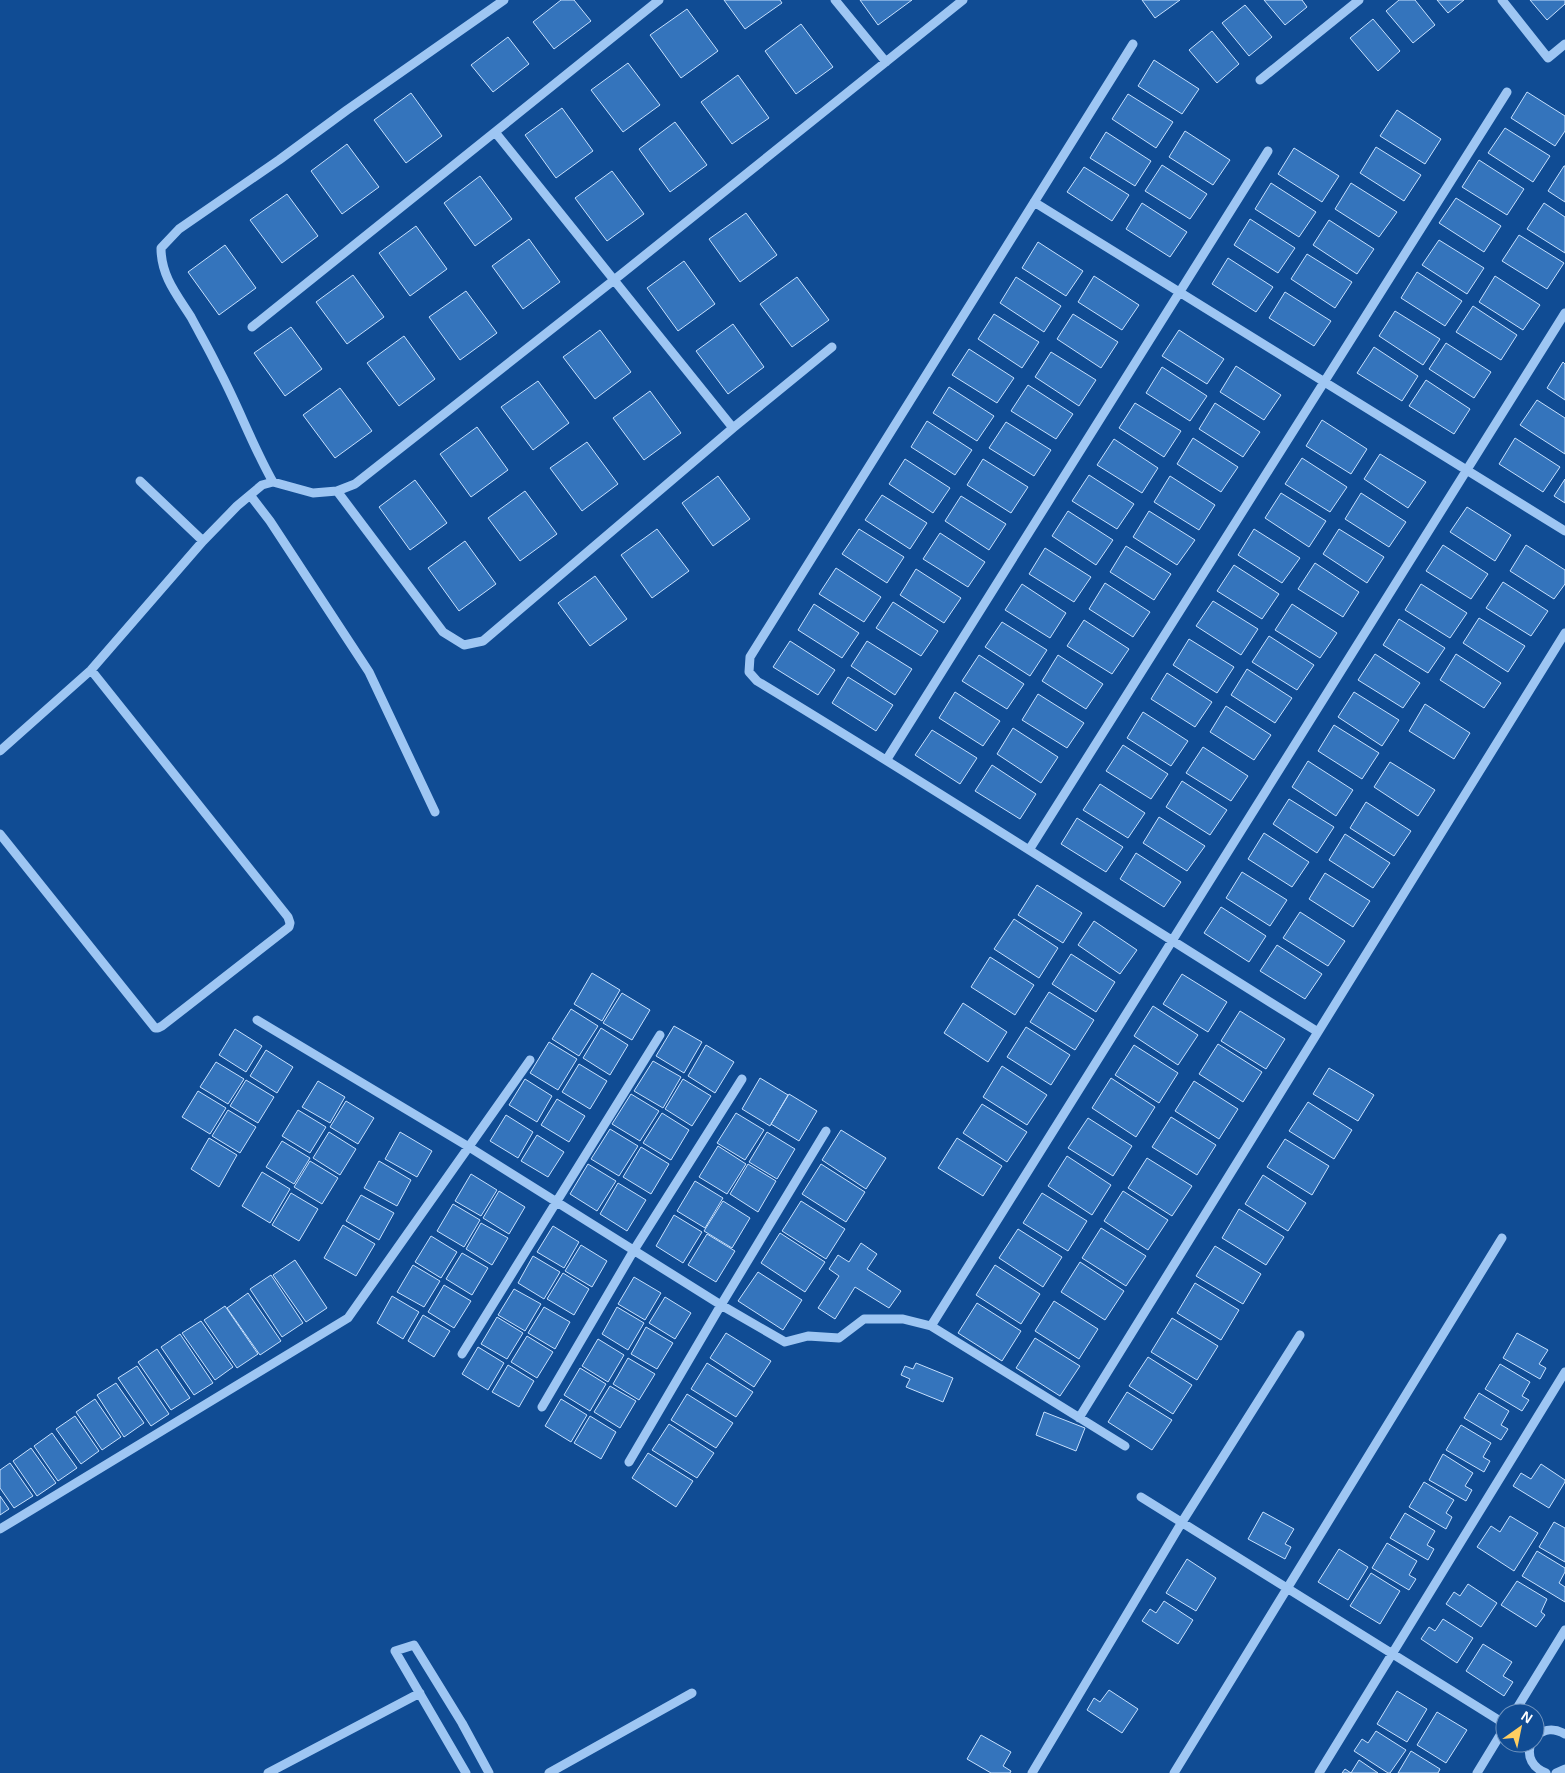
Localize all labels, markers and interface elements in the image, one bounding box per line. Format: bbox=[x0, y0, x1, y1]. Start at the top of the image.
north arrow bbox=[1495, 1703, 1545, 1753]
text: N bbox=[1518, 1708, 1536, 1727]

